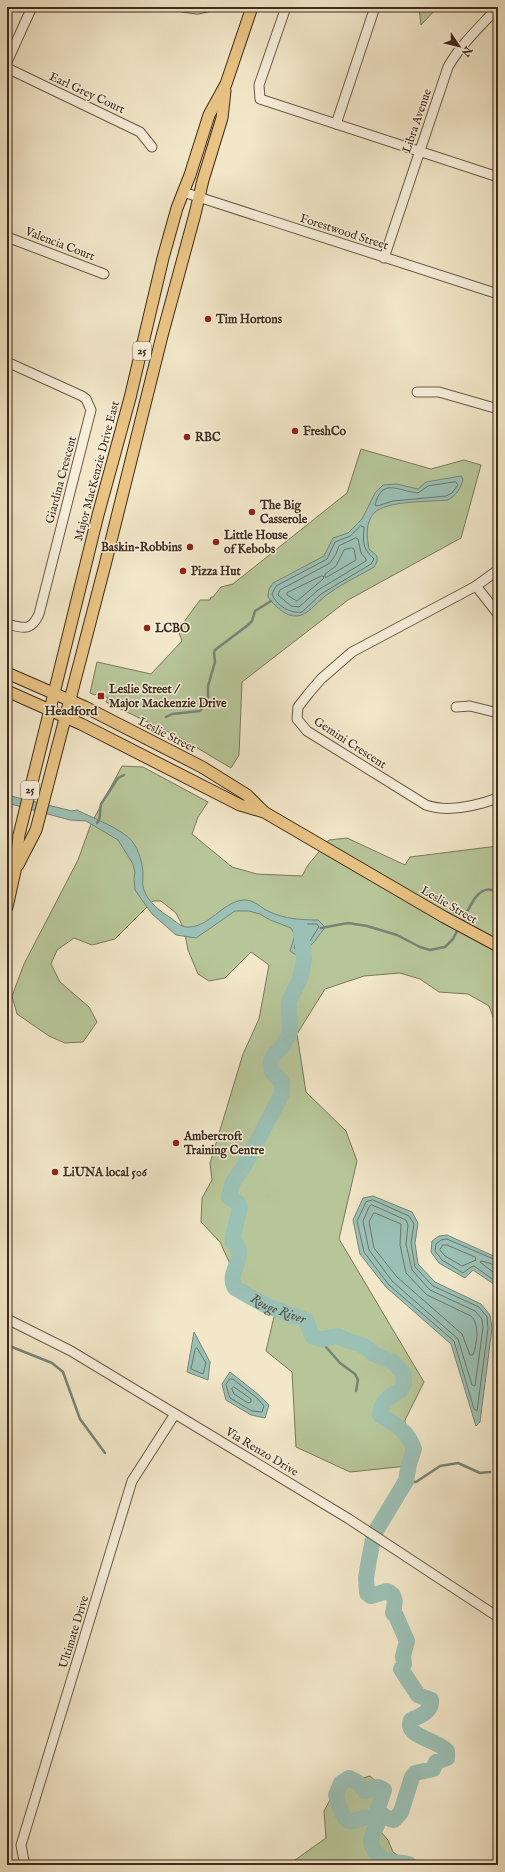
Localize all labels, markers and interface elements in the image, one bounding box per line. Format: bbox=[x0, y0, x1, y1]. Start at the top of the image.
north arrow bbox=[439, 26, 479, 66]
text: N bbox=[458, 42, 475, 59]
street label: Earl Grey Court bbox=[47, 69, 127, 117]
street label: Libra Avenue bbox=[399, 86, 435, 155]
street label: Forestwood Street bbox=[298, 211, 390, 253]
street label: Valencia Court bbox=[22, 224, 97, 264]
place label: Tim Hortons bbox=[215, 312, 283, 327]
marker: Tim Hortons bbox=[203, 314, 213, 324]
road number: 25 bbox=[133, 342, 151, 360]
street label: Major MacKenzie Drive East bbox=[71, 399, 123, 543]
place label: FreshCo bbox=[303, 424, 347, 439]
marker: FreshCo bbox=[290, 426, 300, 436]
place label: RBC bbox=[195, 430, 221, 445]
marker: RBC bbox=[182, 432, 192, 442]
street label: Giardina Crescent bbox=[42, 435, 80, 525]
place label: The Big Casserole bbox=[259, 498, 308, 527]
marker: The Big Casserole bbox=[247, 507, 257, 517]
place label: Little House of Kebobs bbox=[223, 528, 288, 557]
marker: Little House of Kebobs bbox=[211, 537, 221, 547]
place label: Baskin-Robbins bbox=[101, 540, 183, 555]
marker: Baskin-Robbins bbox=[185, 542, 195, 552]
place label: Pizza Hut bbox=[191, 564, 241, 579]
marker: Pizza Hut bbox=[178, 566, 188, 576]
place label: LCBO bbox=[154, 621, 190, 636]
marker: LCBO bbox=[142, 623, 152, 633]
place label: Leslie Street / Major Mackenzie Drive bbox=[108, 682, 227, 712]
marker: Leslie Street / Major Mackenzie Drive bbox=[96, 691, 106, 701]
district label: Headford bbox=[45, 703, 98, 720]
street label: Leslie Street bbox=[136, 714, 198, 756]
street label: Gemini Crescent bbox=[311, 714, 389, 772]
road number: 25 bbox=[21, 781, 39, 799]
street label: Leslie Street bbox=[418, 883, 480, 927]
place label: Ambercroft Training Centre bbox=[183, 1129, 265, 1159]
marker: Ambercroft Training Centre bbox=[171, 1138, 181, 1148]
place label: LiUNA local 506 bbox=[62, 1165, 148, 1180]
marker: LiUNA local 506 bbox=[50, 1167, 60, 1177]
water label: Rouge River bbox=[247, 1290, 309, 1328]
street label: Via Renzo Drive bbox=[222, 1424, 302, 1480]
street label: Ultimate Drive bbox=[56, 1593, 92, 1670]

